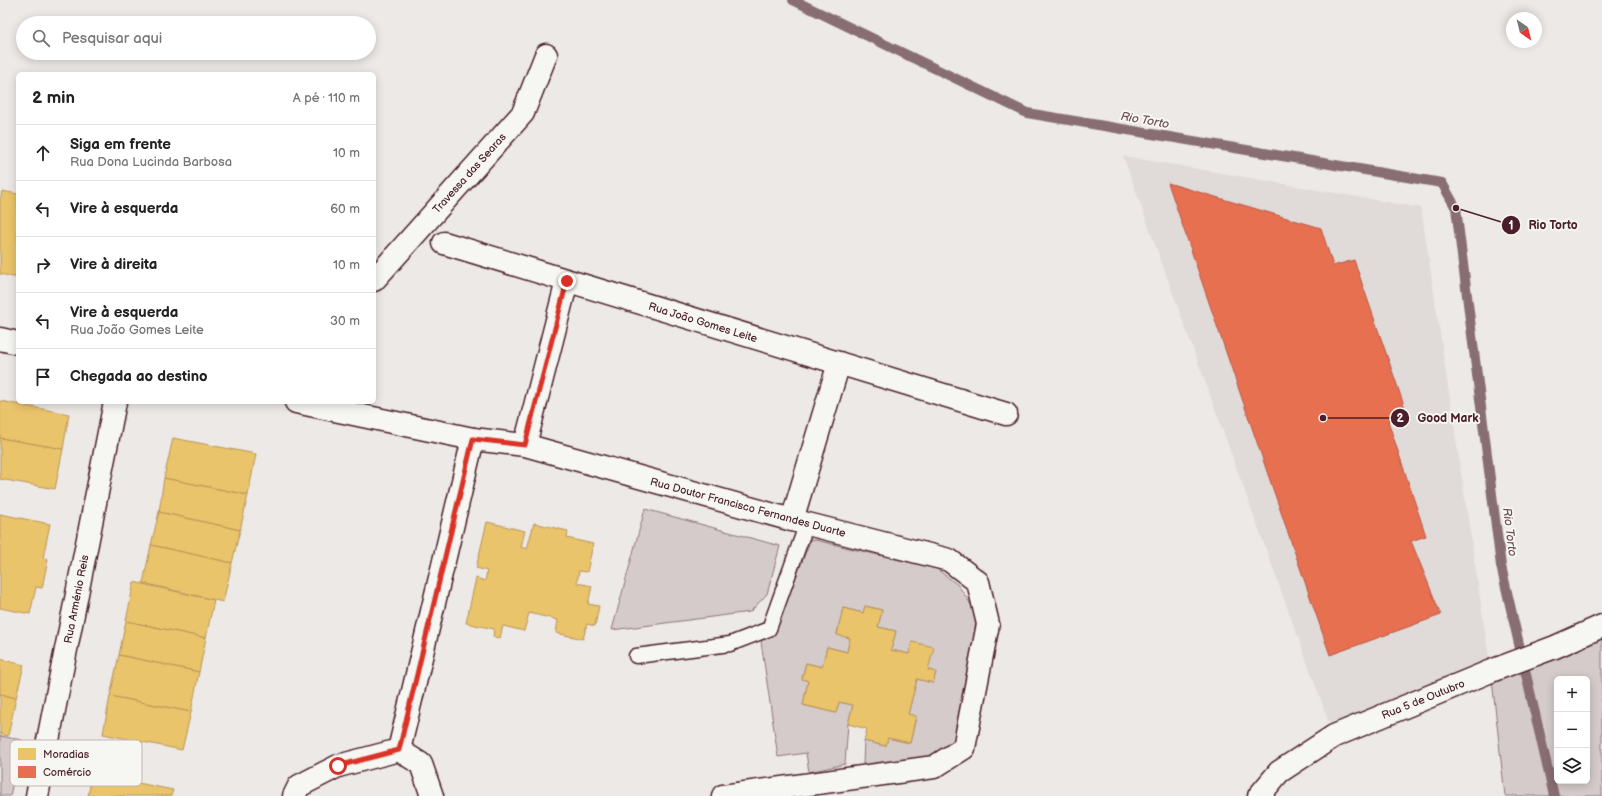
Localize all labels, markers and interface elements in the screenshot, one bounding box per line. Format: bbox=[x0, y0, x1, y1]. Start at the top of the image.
north arrow bbox=[1506, 12, 1542, 48]
search box bbox=[16, 16, 376, 60]
icon: search bbox=[30, 27, 52, 49]
text: Pesquisar aqui bbox=[62, 29, 162, 48]
text: 2 min bbox=[32, 88, 75, 108]
text: A pé · 110 m bbox=[293, 90, 360, 106]
water label: Rio Torto bbox=[1119, 109, 1170, 132]
street label: Travessa das Searas bbox=[430, 130, 509, 216]
text: Siga em frente bbox=[70, 135, 171, 154]
icon: ahead bbox=[32, 142, 54, 164]
text: 10 m bbox=[333, 145, 360, 161]
text: Rua Dona Lucinda Barbosa bbox=[70, 154, 232, 170]
icon: left bbox=[32, 198, 54, 220]
text: Vire à esquerda bbox=[70, 199, 178, 218]
text: 60 m bbox=[330, 201, 360, 217]
callout: Rio Torto bbox=[1501, 213, 1586, 237]
text: 1 bbox=[1508, 218, 1514, 233]
text: Rio Torto bbox=[1528, 218, 1578, 233]
icon: right bbox=[32, 254, 54, 276]
text: Vire à direita bbox=[70, 255, 157, 274]
text: 10 m bbox=[333, 257, 360, 273]
route end bbox=[558, 272, 576, 290]
street label: Rua João Gomes Leite bbox=[647, 300, 759, 345]
text: Vire à esquerda bbox=[70, 303, 178, 322]
icon: left bbox=[32, 310, 54, 332]
text: 30 m bbox=[330, 313, 360, 329]
text: Rua João Gomes Leite bbox=[70, 322, 204, 338]
icon: arrive bbox=[32, 366, 54, 388]
text: Chegada ao destino bbox=[70, 367, 208, 386]
callout: Good Mark bbox=[1390, 406, 1487, 430]
text: 2 bbox=[1396, 411, 1404, 426]
text: Good Mark bbox=[1417, 411, 1479, 426]
street label: Rua Doutor Francisco Fernandes Duarte bbox=[649, 475, 847, 540]
water label: Rio Torto bbox=[1499, 507, 1520, 557]
street label: Rua Arménio Reis bbox=[62, 553, 92, 644]
map controls bbox=[1554, 676, 1590, 784]
button: + bbox=[1554, 676, 1590, 712]
street label: Rua 5 de Outubro bbox=[1380, 677, 1467, 722]
button: − bbox=[1554, 712, 1590, 748]
legend bbox=[10, 740, 142, 786]
text: Moradias bbox=[43, 748, 90, 761]
button: layers bbox=[1554, 748, 1590, 784]
route start bbox=[329, 757, 347, 775]
text: Comércio bbox=[43, 766, 91, 779]

